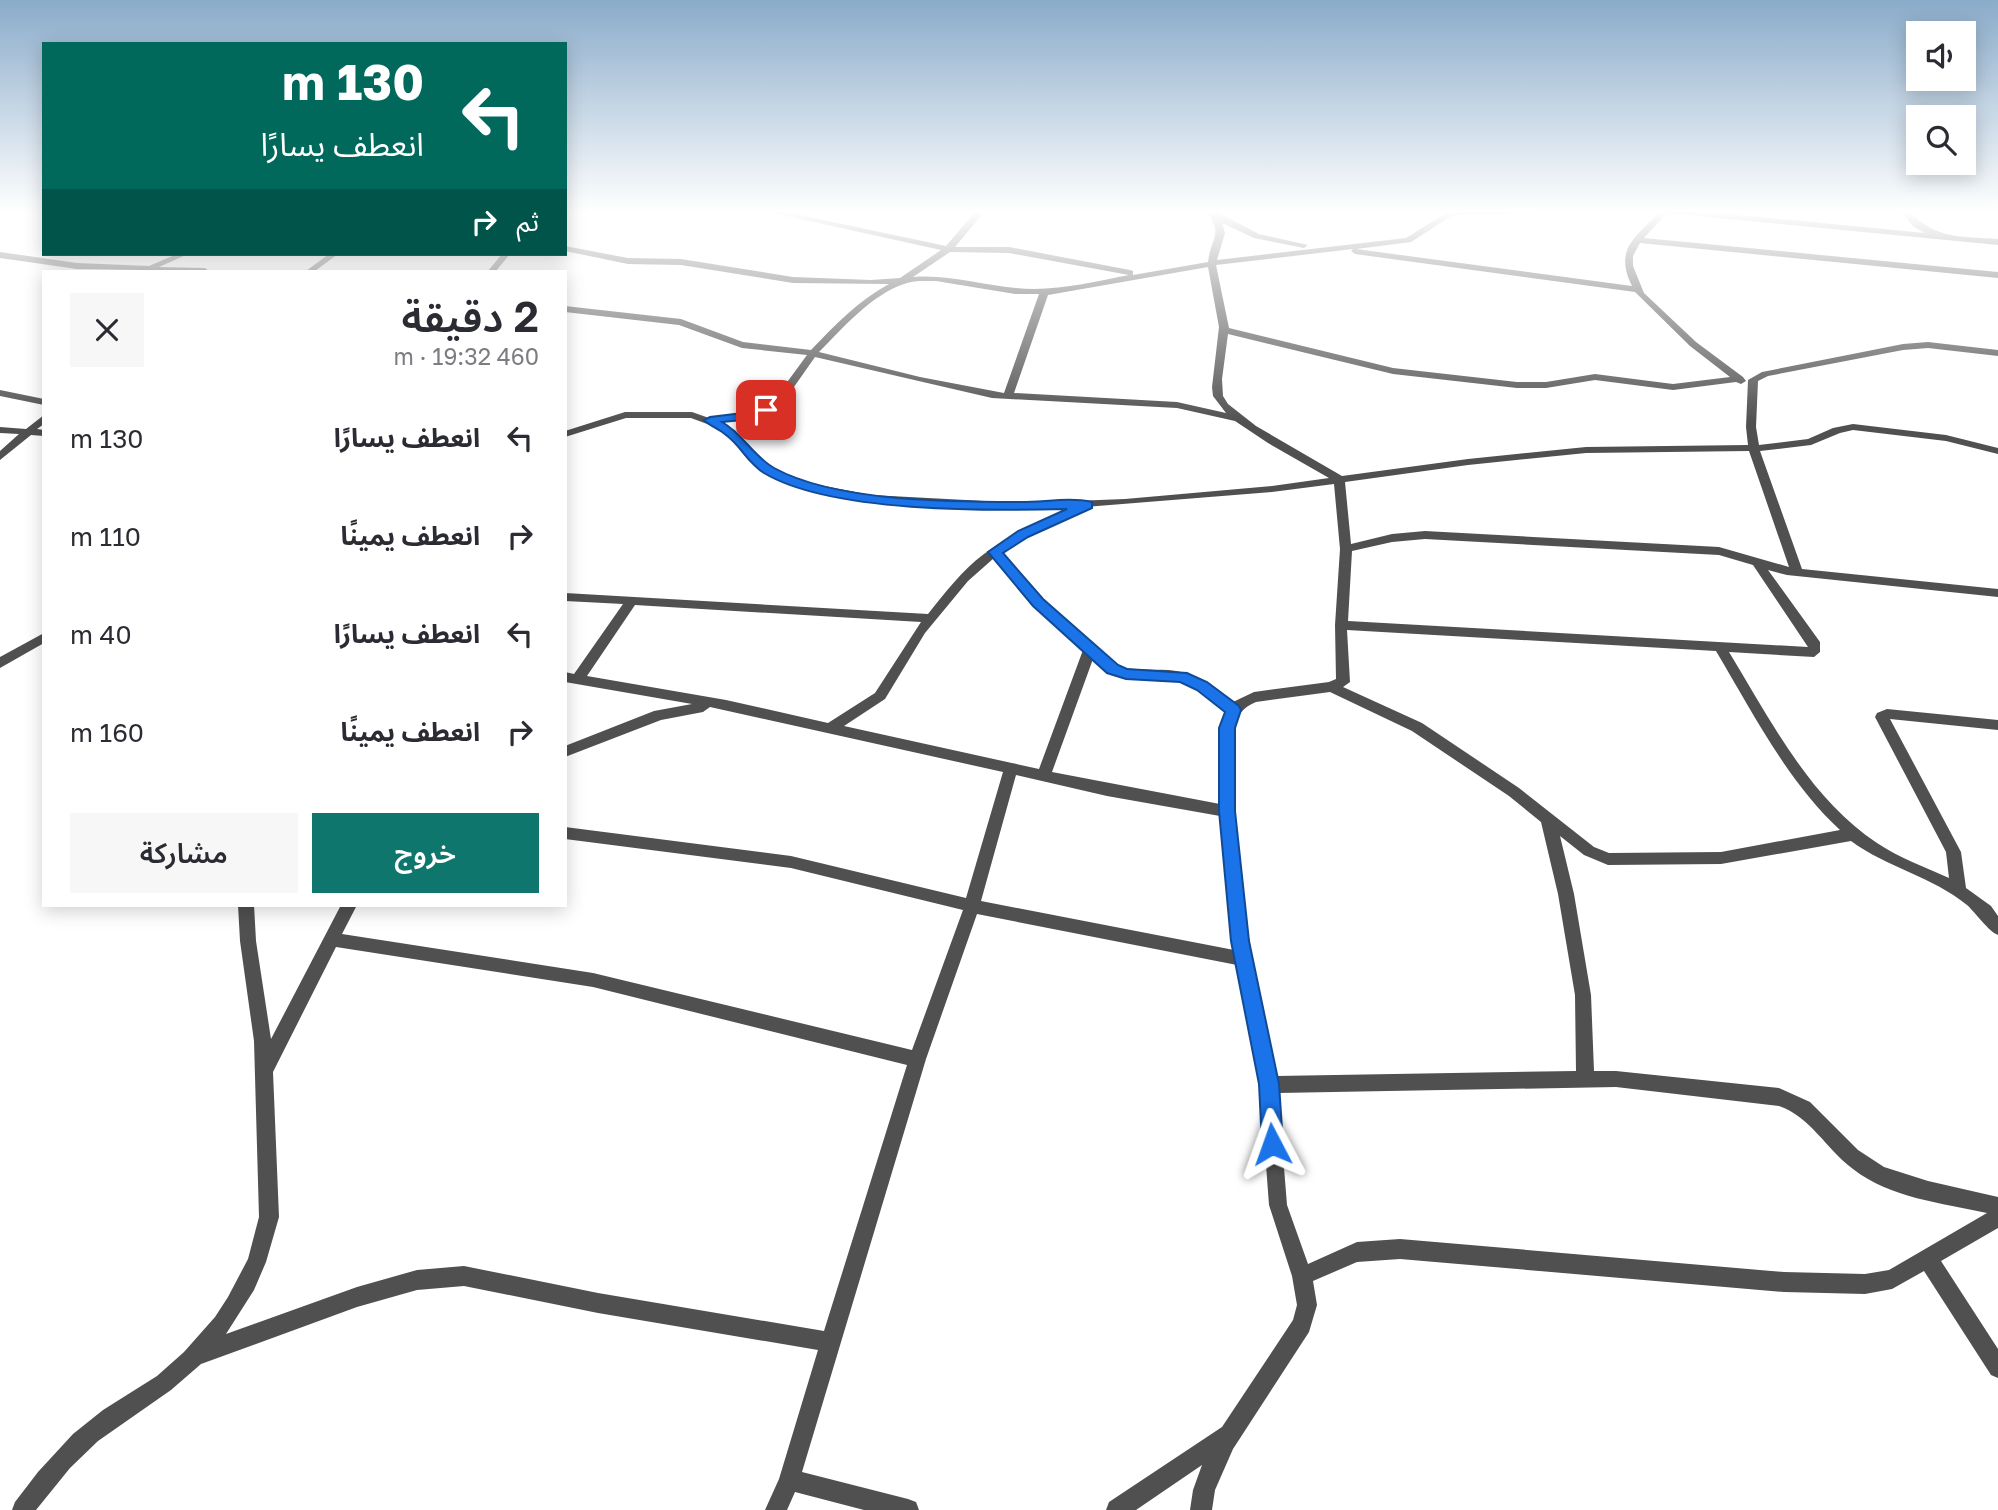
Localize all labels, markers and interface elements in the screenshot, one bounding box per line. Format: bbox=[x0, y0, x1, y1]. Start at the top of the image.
map controls bbox=[1906, 21, 1976, 175]
button: sound bbox=[1906, 21, 1976, 91]
text: 130 m bbox=[282, 52, 424, 111]
icon: left bbox=[448, 70, 539, 161]
button: search bbox=[1906, 105, 1976, 175]
text: انعطف يسارًا bbox=[261, 125, 424, 163]
icon: right bbox=[465, 203, 503, 241]
text: ثم bbox=[517, 206, 539, 237]
text: 2 دقيقة bbox=[401, 291, 539, 341]
button: close bbox=[70, 293, 144, 367]
text: 460 m · 19:32 bbox=[394, 342, 539, 370]
pin bbox=[736, 380, 796, 440]
icon: arrive bbox=[747, 391, 785, 429]
icon: left bbox=[501, 419, 539, 457]
text: انعطف يسارًا bbox=[334, 422, 480, 453]
text: 130 m bbox=[70, 423, 143, 454]
icon: right bbox=[501, 517, 539, 555]
text: انعطف يمينًا bbox=[341, 520, 480, 551]
text: 110 m bbox=[70, 521, 141, 552]
icon: left bbox=[501, 615, 539, 653]
text: انعطف يسارًا bbox=[334, 618, 480, 649]
text: 40 m bbox=[70, 619, 132, 650]
icon: right bbox=[501, 713, 539, 751]
text: انعطف يمينًا bbox=[341, 716, 480, 747]
text: 160 m bbox=[70, 717, 144, 748]
button: مشاركة bbox=[70, 813, 298, 893]
button: خروج bbox=[312, 813, 539, 893]
position arrow bbox=[1235, 1107, 1309, 1181]

